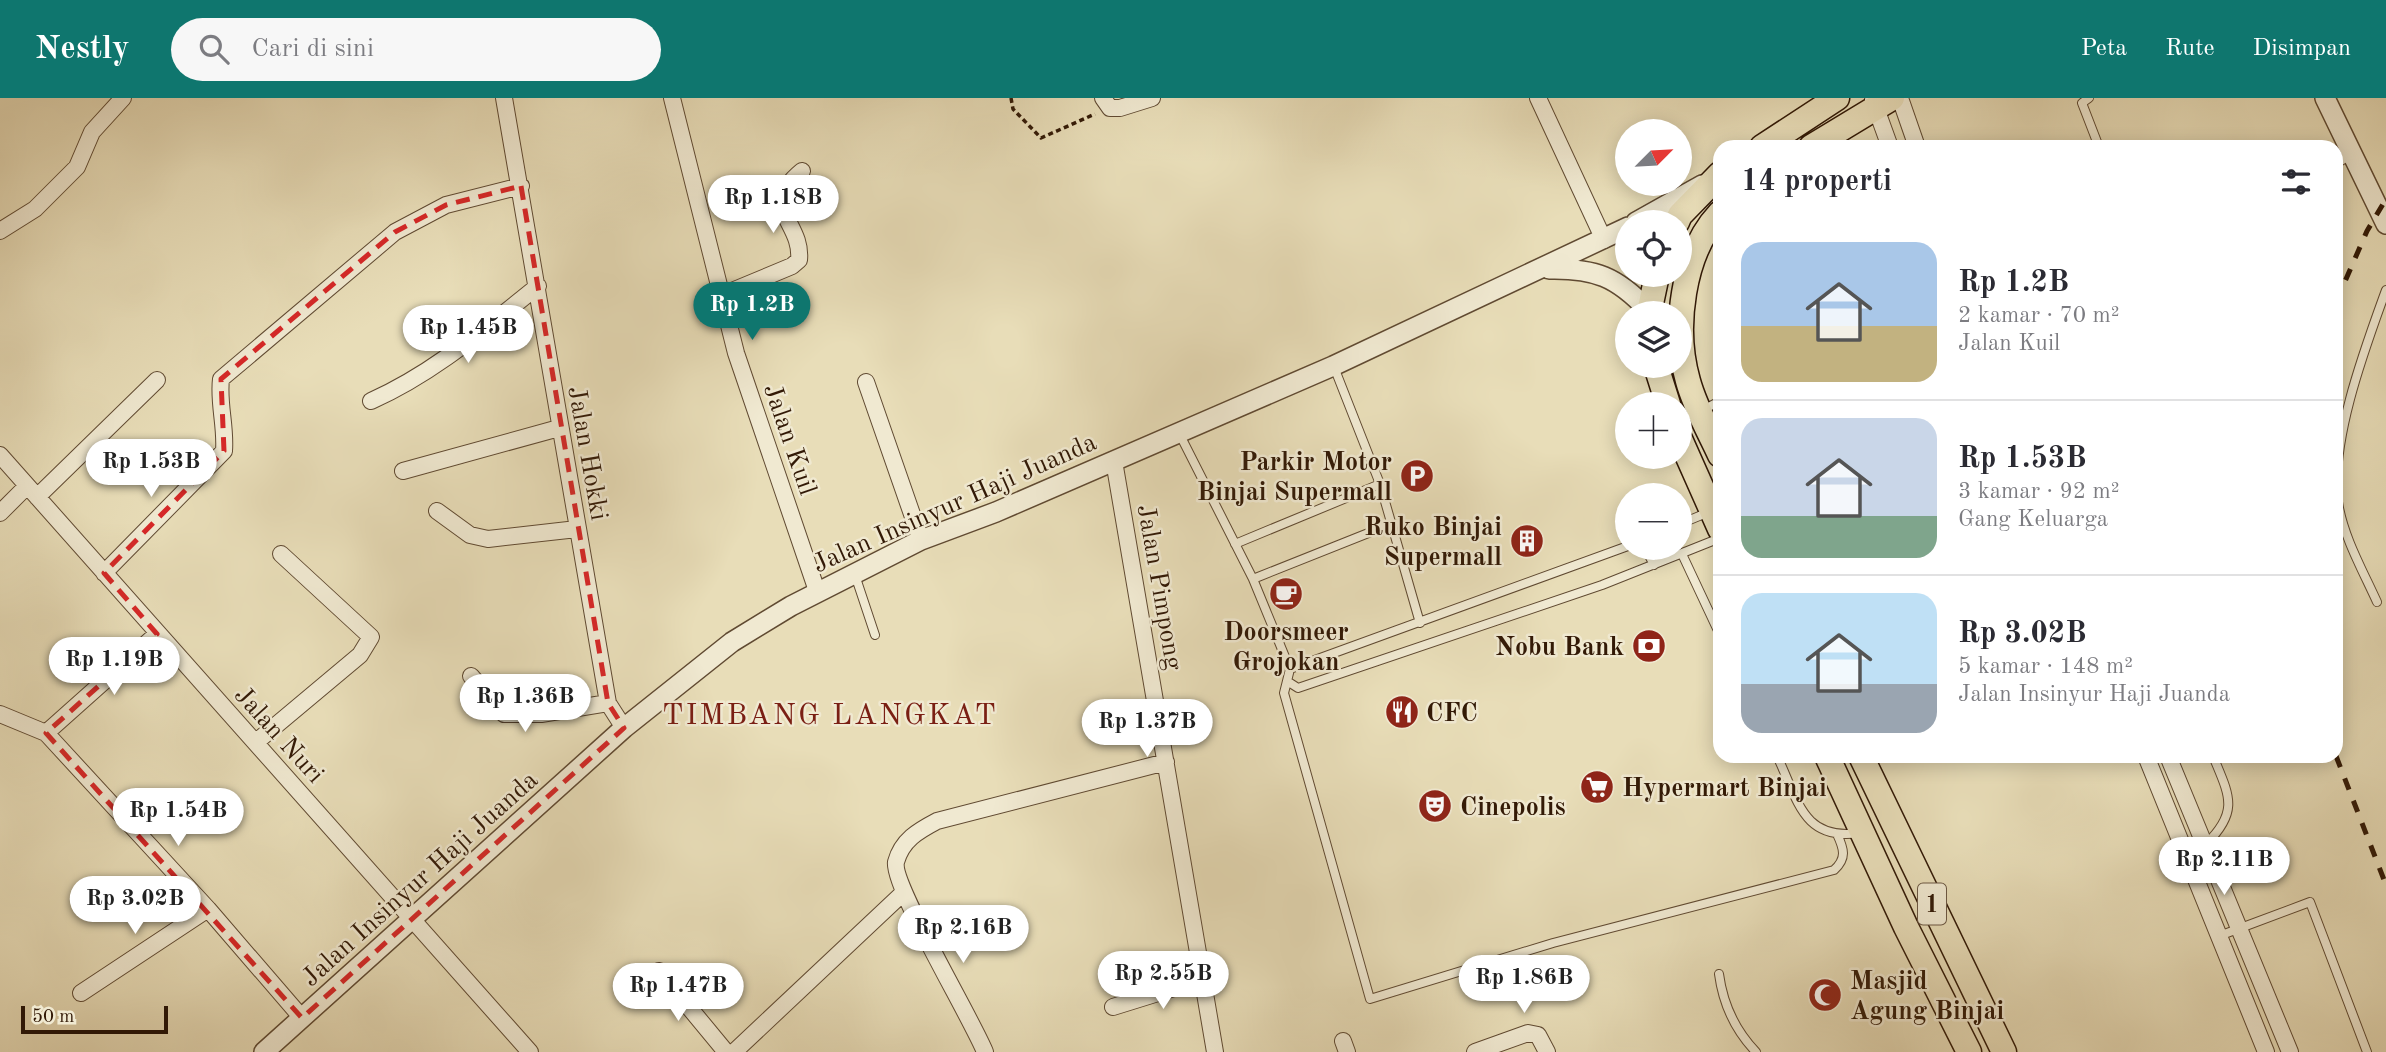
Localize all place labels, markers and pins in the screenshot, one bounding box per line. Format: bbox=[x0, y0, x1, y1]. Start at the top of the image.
pin: Rp 1.18B bbox=[701, 176, 845, 235]
pin: Rp 1.2B bbox=[687, 282, 817, 342]
pin: Rp 1.45B bbox=[396, 306, 540, 365]
pin: Rp 1.53B bbox=[79, 440, 223, 499]
place label: Parkir Motor Binjai Supermall bbox=[1197, 450, 1392, 506]
parking icon: Parkir Motor Binjai Supermall bbox=[1398, 457, 1436, 495]
place label: Ruko Binjai Supermall bbox=[1364, 515, 1502, 571]
building icon: Ruko Binjai Supermall bbox=[1508, 522, 1546, 560]
cafe icon: Doorsmeer Grojokan bbox=[1267, 575, 1305, 613]
place label: Doorsmeer Grojokan bbox=[1223, 620, 1349, 676]
bank icon: Nobu Bank bbox=[1630, 627, 1668, 665]
place label: Nobu Bank bbox=[1495, 635, 1624, 661]
pin: Rp 1.19B bbox=[42, 638, 186, 697]
pin: Rp 1.36B bbox=[453, 674, 597, 734]
restaurant icon: CFC bbox=[1383, 693, 1421, 731]
pin: Rp 1.37B bbox=[1075, 700, 1219, 759]
place label: CFC bbox=[1426, 701, 1478, 727]
supermarket icon: Hypermart Binjai bbox=[1578, 768, 1616, 806]
place label: Hypermart Binjai bbox=[1622, 776, 1827, 802]
theatre icon: Cinepolis bbox=[1416, 787, 1454, 825]
pin: Rp 1.54B bbox=[106, 788, 250, 848]
place label: Cinepolis bbox=[1460, 795, 1566, 821]
pin: Rp 2.11B bbox=[2152, 838, 2296, 897]
pin: Rp 3.02B bbox=[63, 876, 207, 936]
pin: Rp 2.16B bbox=[891, 906, 1035, 965]
pin: Rp 2.55B bbox=[1091, 951, 1235, 1011]
pin: Rp 1.86B bbox=[1452, 956, 1596, 1015]
pin: Rp 1.47B bbox=[606, 964, 750, 1023]
place label: Masjid Agung Binjai bbox=[1850, 969, 2004, 1025]
mosque icon: Masjid Agung Binjai bbox=[1806, 976, 1844, 1014]

